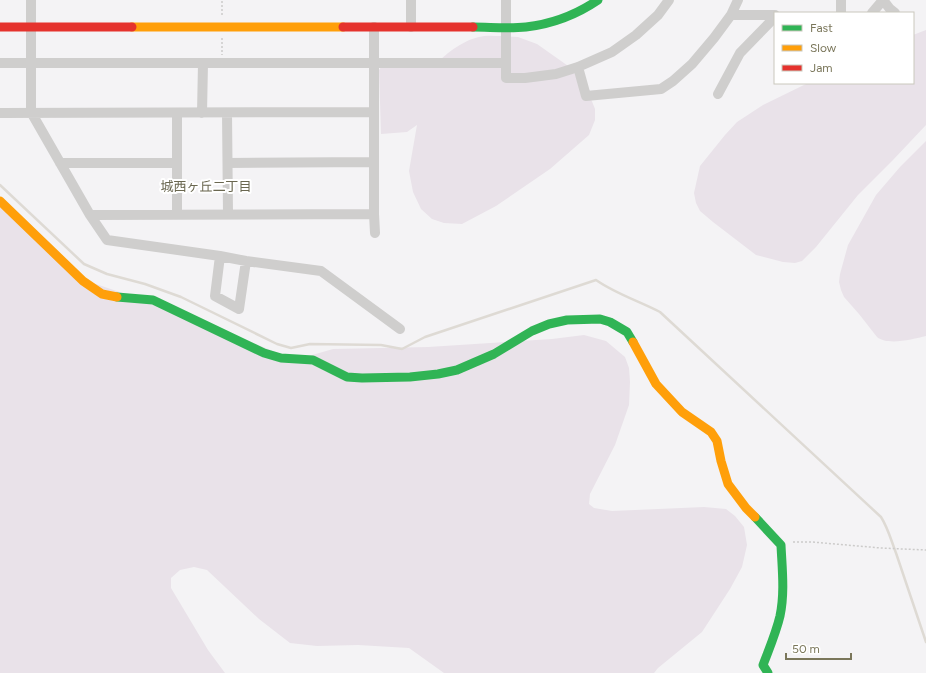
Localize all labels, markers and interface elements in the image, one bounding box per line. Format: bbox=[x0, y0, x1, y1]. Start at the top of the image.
legend bbox=[774, 12, 914, 84]
text: Fast bbox=[810, 21, 833, 35]
text: Slow bbox=[810, 41, 837, 55]
text: Jam bbox=[810, 61, 833, 75]
district label: 城西ヶ丘二丁目 bbox=[160, 179, 252, 194]
scale bar bbox=[786, 635, 851, 661]
text: 50 m bbox=[792, 642, 820, 656]

